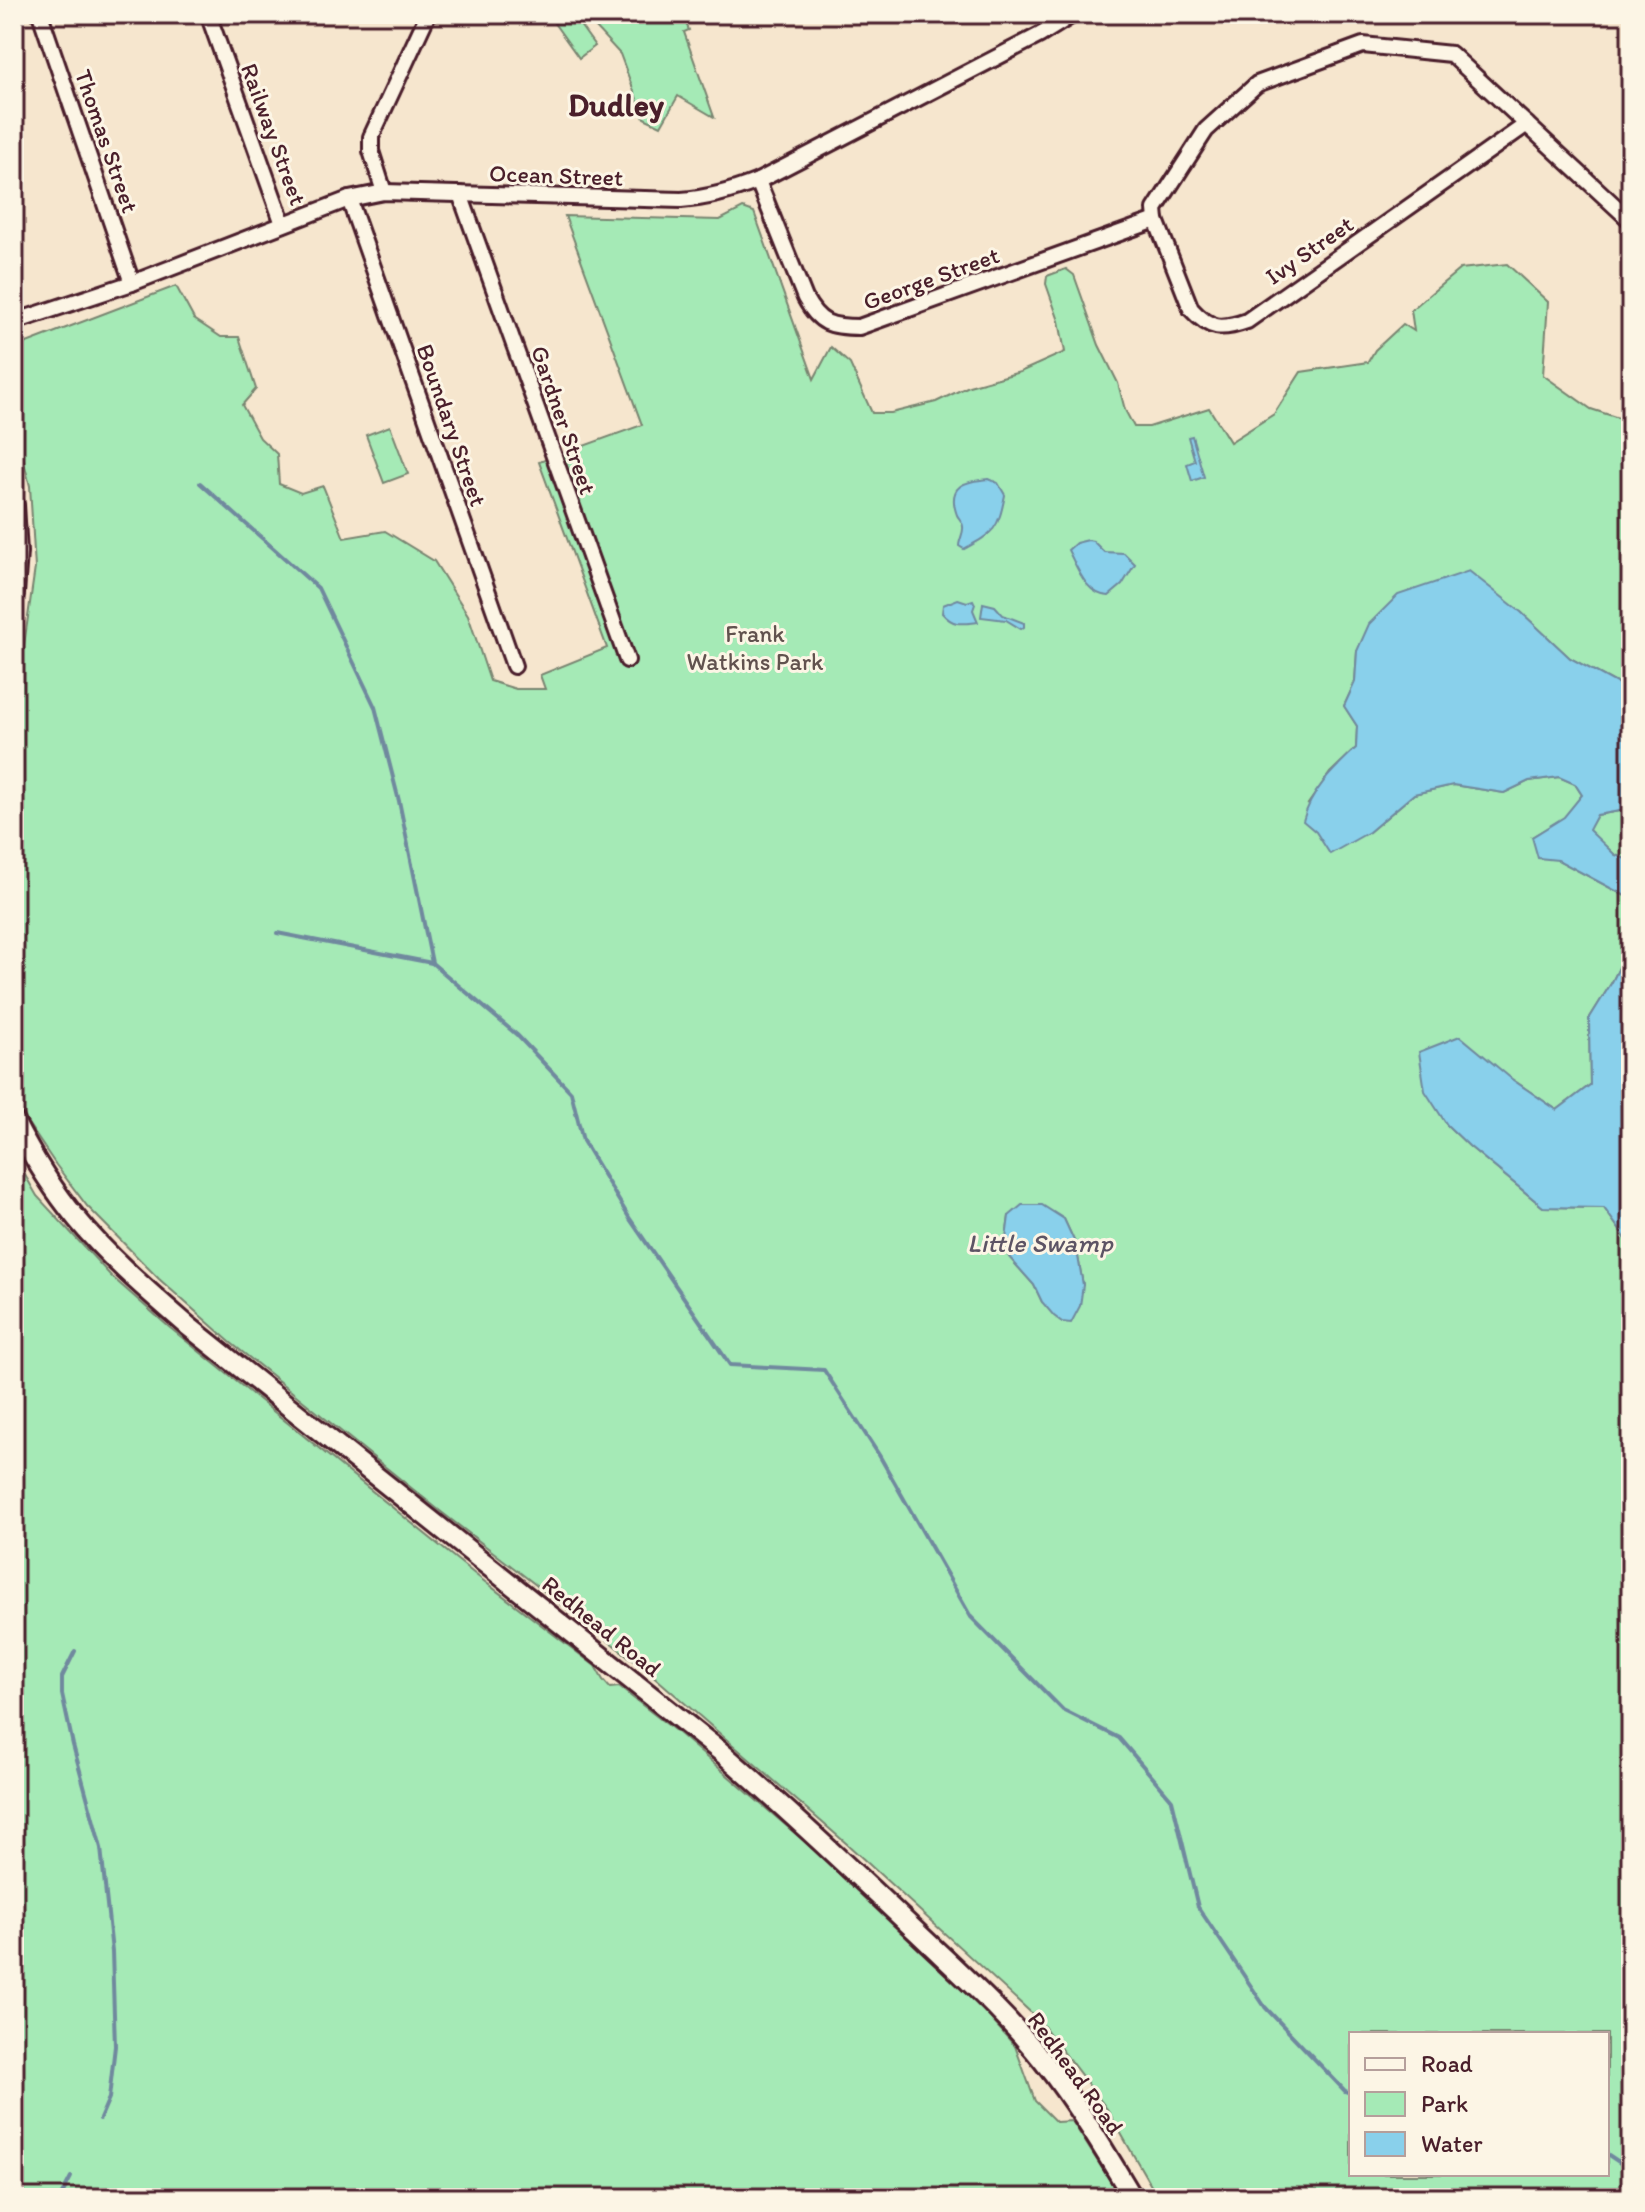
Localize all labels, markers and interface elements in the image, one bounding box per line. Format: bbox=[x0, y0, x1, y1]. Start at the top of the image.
street label: Railway Street bbox=[235, 59, 313, 209]
street label: Thomas Street bbox=[69, 66, 145, 216]
district label: Dudley bbox=[568, 86, 665, 124]
street label: Ocean Street bbox=[489, 158, 623, 192]
street label: Ivy Street bbox=[1259, 209, 1359, 291]
street label: George Street bbox=[859, 240, 1003, 316]
street label: Boundary Street bbox=[411, 340, 493, 510]
street label: Gardner Street bbox=[525, 342, 603, 498]
park label: Frank Watkins Park bbox=[687, 619, 824, 676]
water label: Little Swamp bbox=[967, 1227, 1114, 1259]
street label: Redhead Road bbox=[536, 1569, 668, 1683]
street label: Redhead Road bbox=[1022, 2006, 1130, 2140]
legend bbox=[1349, 2032, 1609, 2176]
text: Road bbox=[1421, 2049, 1473, 2078]
text: Park bbox=[1421, 2089, 1468, 2118]
text: Water bbox=[1421, 2129, 1483, 2158]

